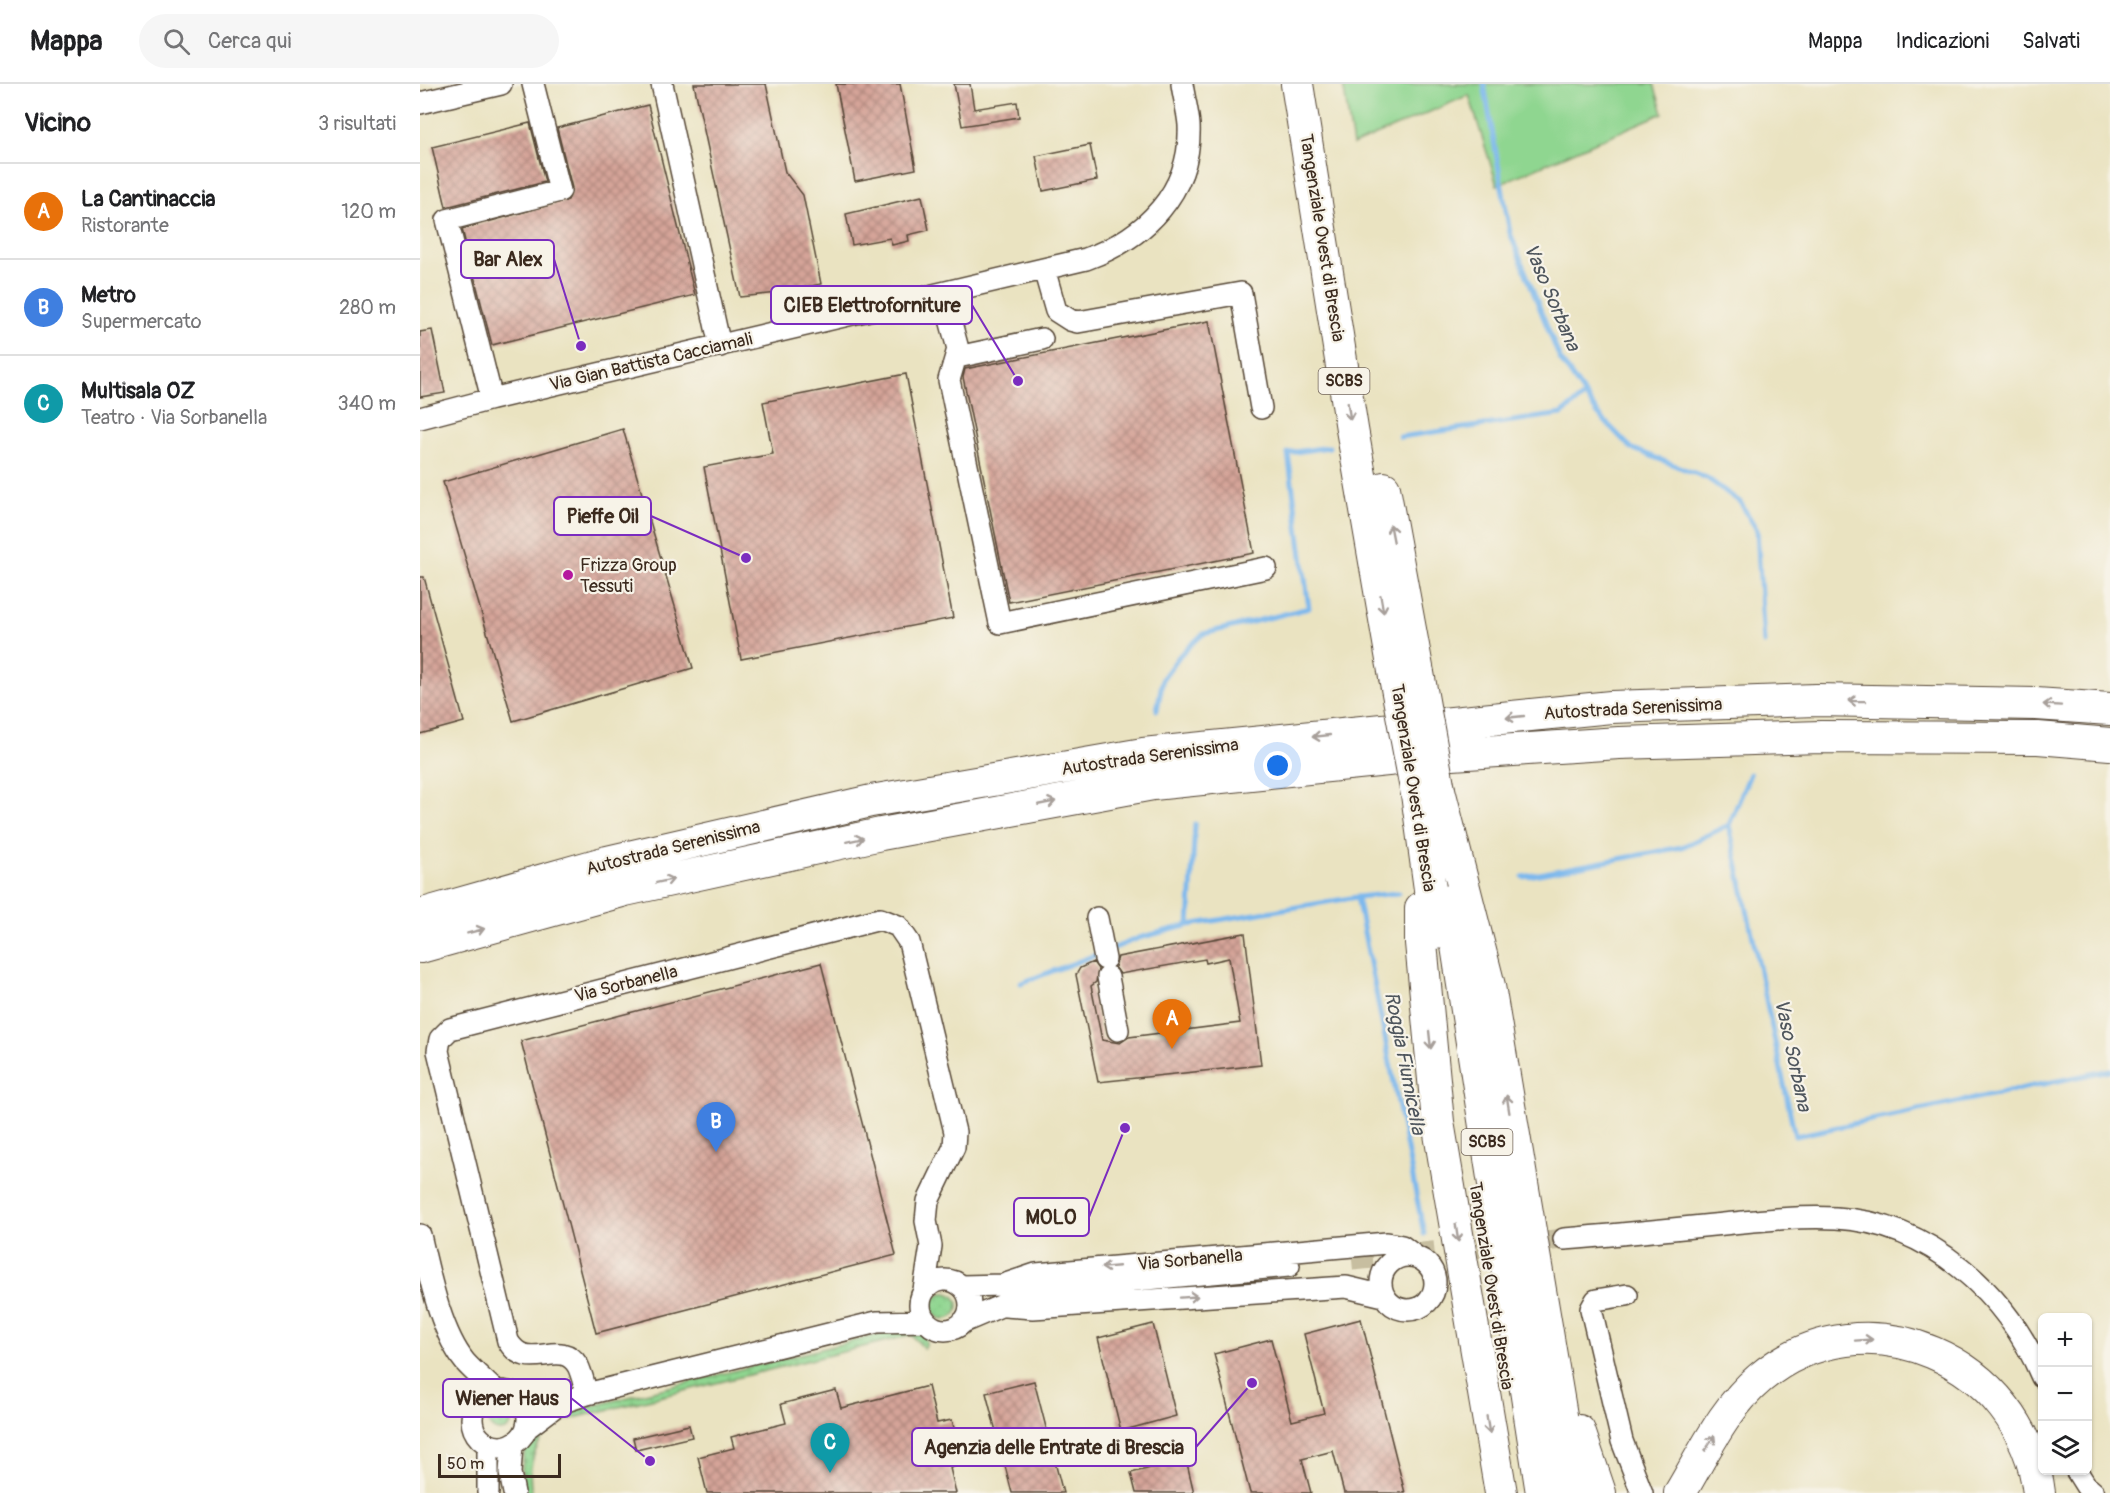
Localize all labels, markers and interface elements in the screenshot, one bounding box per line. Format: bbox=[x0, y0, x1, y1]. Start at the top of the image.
search box bbox=[139, 14, 559, 68]
text: Mappa bbox=[30, 24, 103, 59]
icon: search bbox=[160, 25, 193, 58]
text: Cerca qui bbox=[208, 27, 291, 55]
text: Mappa bbox=[1808, 28, 1863, 55]
text: Indicazioni bbox=[1896, 28, 1989, 55]
text: Salvati bbox=[2022, 28, 2080, 55]
text: Vicino bbox=[24, 107, 91, 139]
text: 3 risultati bbox=[318, 111, 396, 136]
street label: Tangenziale Ovest di Brescia bbox=[1294, 132, 1350, 344]
text: La Cantinaccia bbox=[81, 185, 216, 213]
text: A bbox=[37, 199, 50, 224]
text: 120 m bbox=[341, 199, 396, 224]
text: Ristorante bbox=[81, 213, 169, 238]
callout: Bar Alex bbox=[461, 240, 554, 278]
water label: Vaso Sorbana bbox=[1518, 240, 1586, 356]
text: Bar Alex bbox=[473, 247, 543, 272]
text: Metro bbox=[81, 281, 136, 309]
callout: CIEB Elettroforniture bbox=[771, 286, 972, 324]
text: CIEB Elettroforniture bbox=[783, 293, 962, 318]
text: B bbox=[38, 295, 49, 320]
text: 280 m bbox=[339, 295, 396, 320]
text: Supermercato bbox=[81, 309, 202, 334]
street label: Via Gian Battista Cacciamali bbox=[547, 327, 755, 397]
road number: SCBS bbox=[1318, 368, 1370, 394]
text: Multisala OZ bbox=[81, 377, 195, 405]
text: C bbox=[37, 391, 50, 416]
text: 340 m bbox=[337, 391, 396, 416]
one-way arrow bbox=[1344, 401, 1355, 421]
text: Teatro · Via Sorbanella bbox=[81, 405, 267, 430]
callout: Pieffe Oil bbox=[554, 497, 651, 535]
text: Pieffe Oil bbox=[567, 504, 639, 529]
one-way arrow bbox=[1386, 524, 1397, 543]
place label: Frizza Group Tessuti bbox=[580, 554, 677, 598]
marker: Frizza Group Tessuti bbox=[561, 568, 575, 582]
one-way arrow bbox=[1377, 593, 1388, 613]
street label: Tangenziale Ovest di Brescia bbox=[1385, 682, 1441, 894]
street label: Autostrada Serenissima bbox=[1543, 693, 1723, 725]
one-way arrow bbox=[1847, 695, 1867, 707]
one-way arrow bbox=[2042, 699, 2062, 710]
one-way arrow bbox=[1506, 712, 1526, 723]
one-way arrow bbox=[1312, 731, 1332, 742]
street label: Autostrada Serenissima bbox=[1060, 733, 1240, 781]
your location bbox=[1263, 751, 1292, 780]
one-way arrow bbox=[1037, 798, 1056, 809]
street label: Autostrada Serenissima bbox=[584, 815, 762, 881]
one-way arrow bbox=[845, 834, 865, 845]
one-way arrow bbox=[655, 875, 674, 887]
one-way arrow bbox=[466, 925, 485, 937]
street label: Via Sorbanella bbox=[572, 960, 680, 1008]
water label: Roggia Fiumicella bbox=[1379, 990, 1431, 1138]
water label: Vaso Sorbana bbox=[1769, 997, 1817, 1115]
pin: A bbox=[1152, 1000, 1191, 1049]
one-way arrow bbox=[1425, 1029, 1436, 1049]
one-way arrow bbox=[1503, 1095, 1514, 1114]
pin: B bbox=[696, 1102, 736, 1152]
road number: SCBS bbox=[1462, 1129, 1512, 1155]
street label: Tangenziale Ovest di Brescia bbox=[1463, 1180, 1519, 1392]
callout: MOLO bbox=[1014, 1198, 1089, 1236]
text: MOLO bbox=[1025, 1205, 1077, 1230]
one-way arrow bbox=[1451, 1223, 1462, 1242]
street label: Via Sorbanella bbox=[1136, 1244, 1244, 1276]
one-way arrow bbox=[1100, 1262, 1120, 1273]
one-way arrow bbox=[1178, 1292, 1198, 1303]
map controls bbox=[2038, 1313, 2092, 1475]
button: + bbox=[2038, 1313, 2092, 1367]
one-way arrow bbox=[1854, 1334, 1873, 1345]
button: − bbox=[2038, 1367, 2092, 1421]
callout: Wiener Haus bbox=[443, 1379, 571, 1417]
text: Wiener Haus bbox=[455, 1386, 559, 1411]
one-way arrow bbox=[1483, 1415, 1494, 1435]
button: layers bbox=[2038, 1421, 2092, 1475]
pin: C bbox=[810, 1424, 850, 1473]
callout: Agenzia delle Entrate di Brescia bbox=[912, 1428, 1196, 1466]
text: Agenzia delle Entrate di Brescia bbox=[924, 1435, 1184, 1460]
one-way arrow bbox=[1705, 1435, 1717, 1452]
scale bar bbox=[438, 1451, 561, 1478]
text: 50 m bbox=[447, 1454, 484, 1474]

